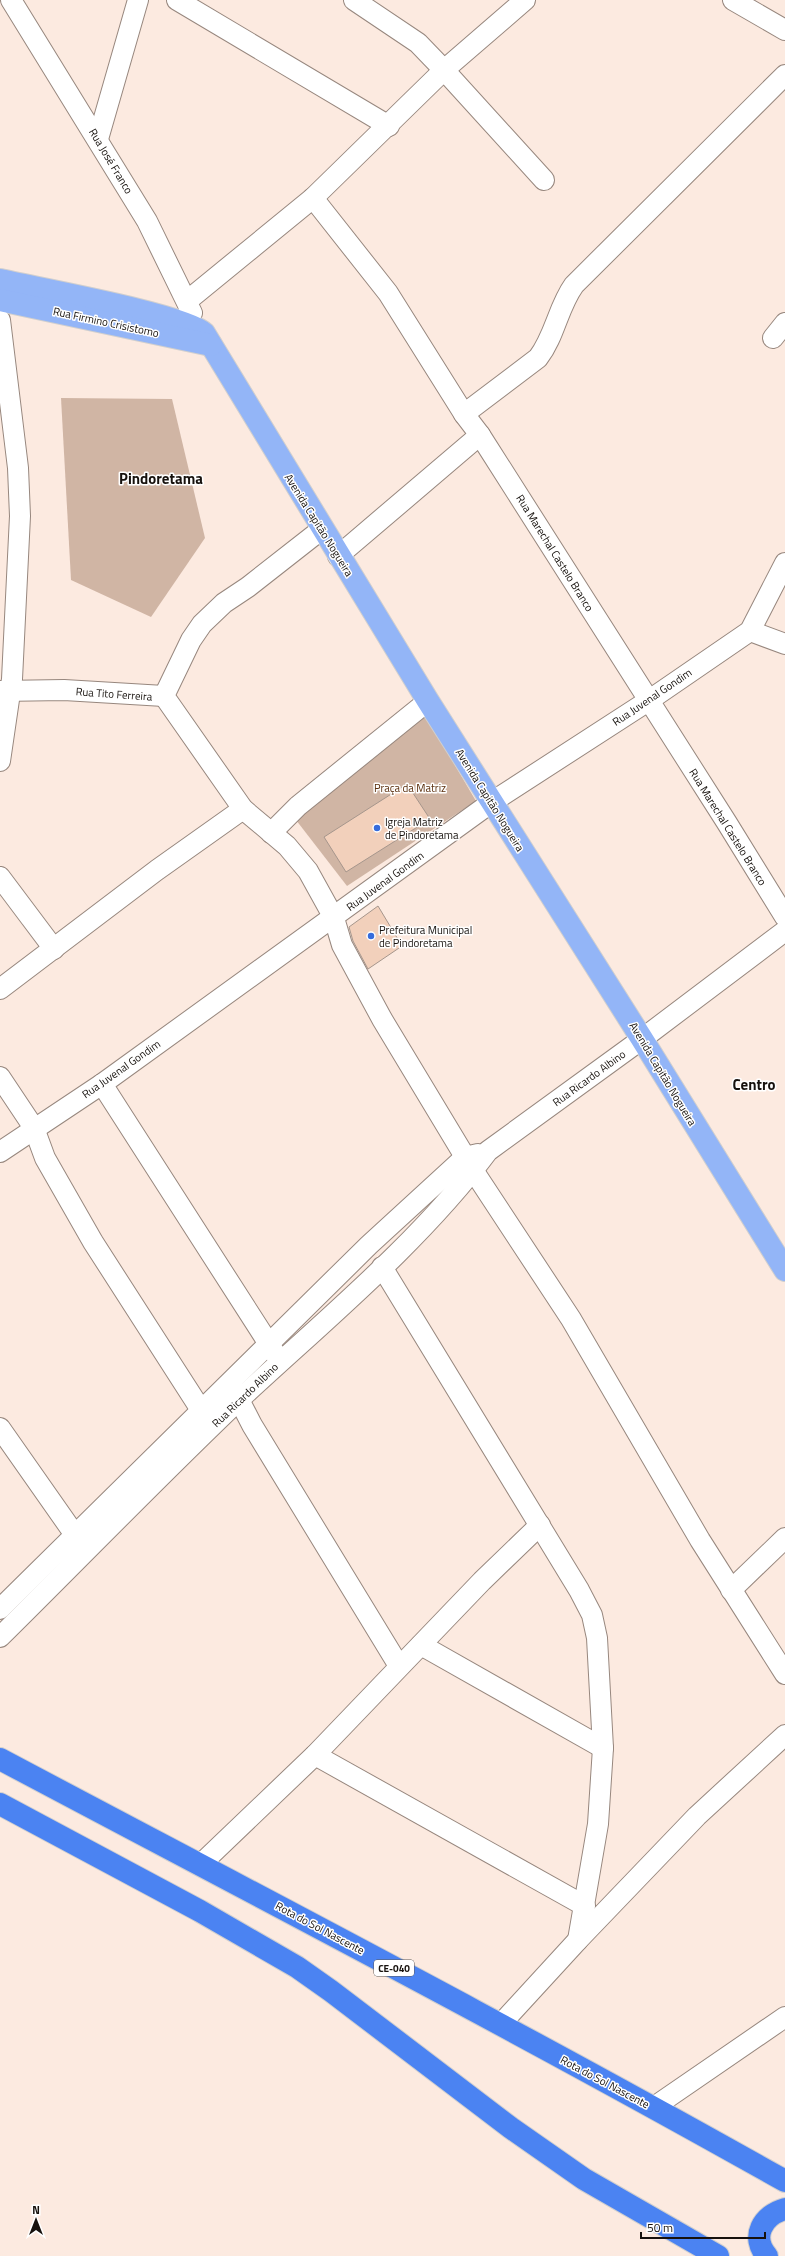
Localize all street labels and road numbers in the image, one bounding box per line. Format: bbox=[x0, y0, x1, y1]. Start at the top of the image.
street label: Rua José Franco bbox=[85, 125, 137, 197]
street label: Rua Firmino Crisistomo bbox=[52, 303, 161, 341]
street label: Avenida Capitão Nogueira bbox=[281, 471, 357, 580]
street label: Rua Marechal Castelo Branco bbox=[512, 492, 598, 615]
street label: Rua Juvenal Gondim bbox=[609, 664, 695, 730]
street label: Rua Tito Ferreira bbox=[75, 683, 153, 705]
street label: Avenida Capitão Nogueira bbox=[452, 746, 528, 855]
street label: Rua Marechal Castelo Branco bbox=[685, 766, 771, 889]
street label: Rua Juvenal Gondim bbox=[343, 847, 427, 915]
street label: Avenida Capitão Nogueira bbox=[626, 1019, 701, 1129]
street label: Rua Juvenal Gondim bbox=[78, 1036, 164, 1102]
street label: Rua Ricardo Albino bbox=[549, 1046, 629, 1110]
street label: Rua Ricardo Albino bbox=[208, 1359, 282, 1431]
street label: Rota do Sol Nascente bbox=[273, 1898, 368, 1958]
road number: CE-040 bbox=[374, 1960, 414, 1976]
street label: Rota do Sol Nascente bbox=[558, 2052, 653, 2112]

